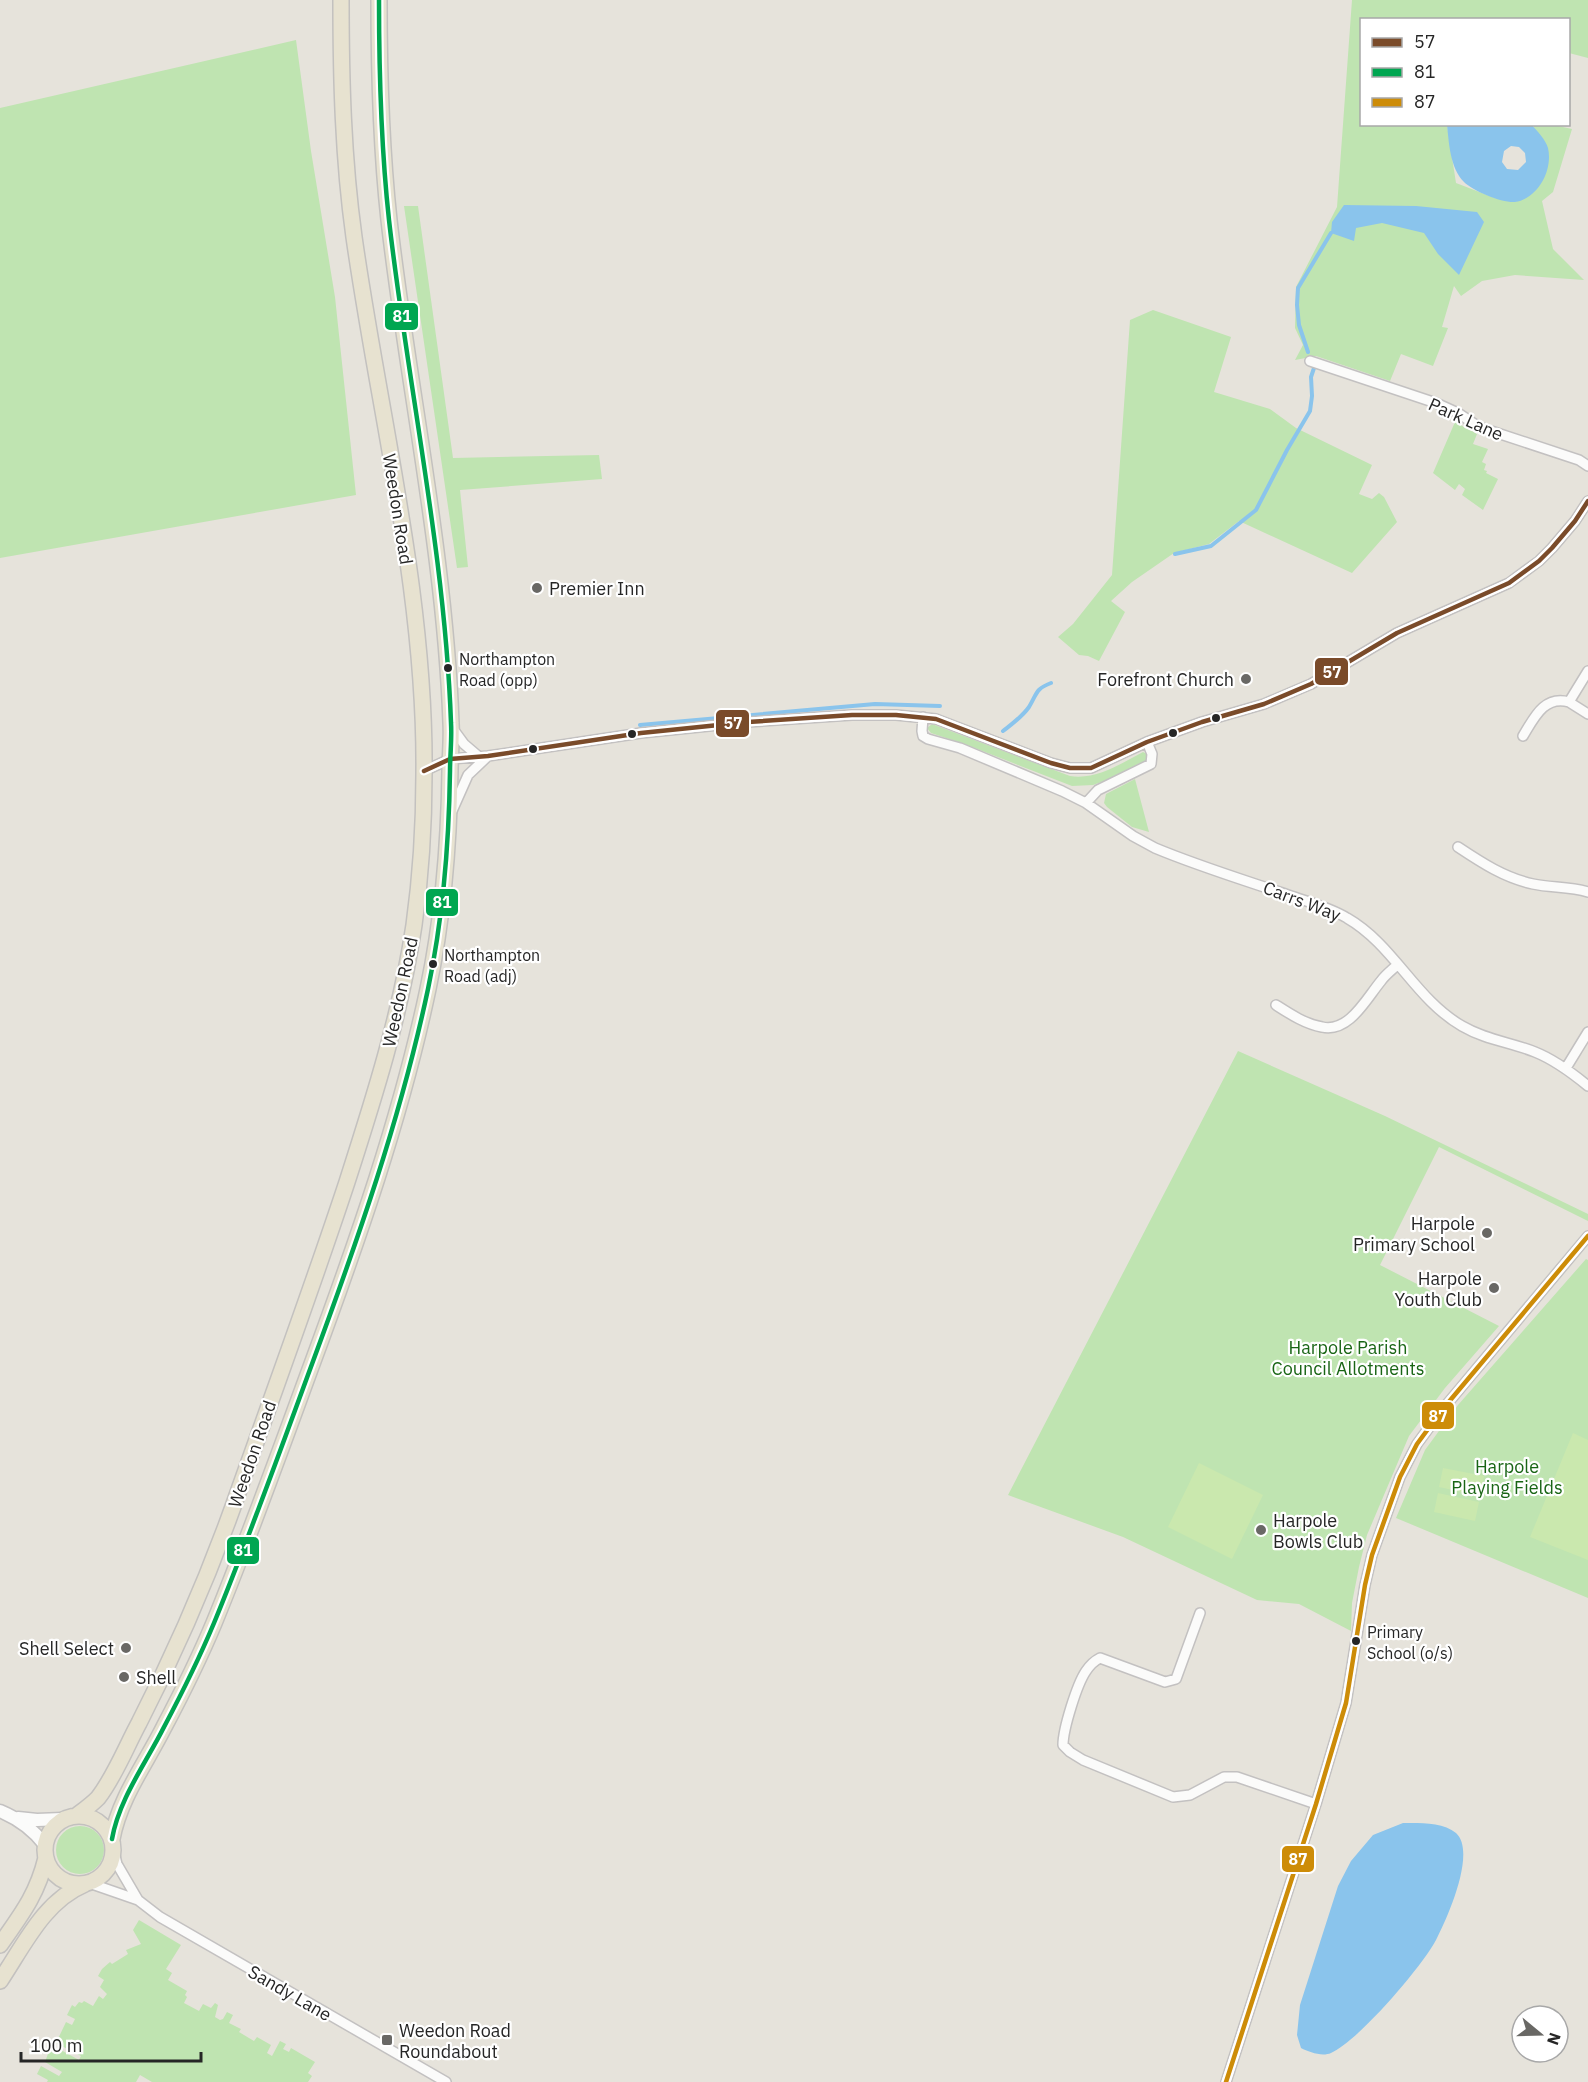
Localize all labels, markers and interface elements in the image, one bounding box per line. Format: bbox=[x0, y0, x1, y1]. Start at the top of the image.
legend bbox=[1360, 18, 1570, 126]
text: 57 bbox=[1414, 30, 1436, 53]
text: 81 bbox=[1414, 60, 1436, 83]
text: 87 bbox=[1414, 90, 1436, 113]
line badge: 81 bbox=[384, 302, 419, 331]
text: 81 bbox=[392, 306, 412, 326]
street label: Park Lane bbox=[1425, 392, 1507, 446]
street label: Weedon Road bbox=[378, 452, 418, 566]
place label: Premier Inn bbox=[549, 577, 645, 600]
marker: Premier Inn bbox=[530, 581, 544, 595]
place label: Northampton Road (opp) bbox=[459, 649, 555, 690]
line badge: 57 bbox=[1314, 657, 1349, 686]
marker: Northampton Road (opp) bbox=[442, 662, 454, 674]
text: 57 bbox=[1322, 662, 1342, 682]
place label: Forefront Church bbox=[1097, 668, 1234, 691]
marker: Forefront Church bbox=[1239, 672, 1253, 686]
line badge: 57 bbox=[715, 709, 750, 738]
unlabelled marker bbox=[1210, 712, 1222, 724]
text: 57 bbox=[723, 713, 743, 733]
unlabelled marker bbox=[1167, 727, 1179, 739]
unlabelled marker bbox=[626, 728, 638, 740]
unlabelled marker bbox=[527, 743, 539, 755]
street label: Carrs Way bbox=[1260, 876, 1344, 926]
line badge: 81 bbox=[425, 888, 459, 917]
text: 81 bbox=[432, 892, 452, 912]
street label: Weedon Road bbox=[377, 935, 423, 1049]
place label: Northampton Road (adj) bbox=[444, 945, 540, 986]
marker: Northampton Road (adj) bbox=[427, 958, 439, 970]
place label: Harpole Primary School bbox=[1353, 1212, 1475, 1256]
marker: Harpole Primary School bbox=[1480, 1226, 1494, 1240]
place label: Harpole Youth Club bbox=[1394, 1267, 1482, 1311]
marker: Harpole Youth Club bbox=[1487, 1281, 1501, 1295]
park label: Harpole Parish Council Allotments bbox=[1272, 1336, 1424, 1380]
street label: Weedon Road bbox=[223, 1397, 281, 1511]
line badge: 87 bbox=[1421, 1401, 1455, 1430]
text: 87 bbox=[1428, 1406, 1448, 1426]
park label: Harpole Playing Fields bbox=[1451, 1455, 1563, 1499]
place label: Harpole Bowls Club bbox=[1273, 1509, 1363, 1553]
marker: Harpole Bowls Club bbox=[1254, 1523, 1268, 1537]
line badge: 81 bbox=[226, 1536, 260, 1565]
text: 81 bbox=[233, 1540, 253, 1560]
place label: Primary School (o/s) bbox=[1367, 1622, 1453, 1663]
marker: Primary School (o/s) bbox=[1350, 1635, 1362, 1647]
place label: Shell Select bbox=[19, 1637, 114, 1660]
marker: Shell Select bbox=[119, 1641, 133, 1655]
place label: Shell bbox=[136, 1666, 176, 1689]
marker: Shell bbox=[117, 1670, 131, 1684]
line badge: 87 bbox=[1281, 1845, 1315, 1873]
text: 87 bbox=[1288, 1849, 1308, 1869]
street label: Sandy Lane bbox=[244, 1960, 336, 2026]
north arrow bbox=[1510, 2004, 1570, 2064]
place label: Weedon Road Roundabout bbox=[399, 2019, 511, 2063]
scale bar bbox=[21, 2025, 201, 2063]
text: N bbox=[1543, 2030, 1566, 2048]
marker: Weedon Road Roundabout bbox=[380, 2033, 394, 2047]
text: 100 m bbox=[30, 2034, 82, 2057]

